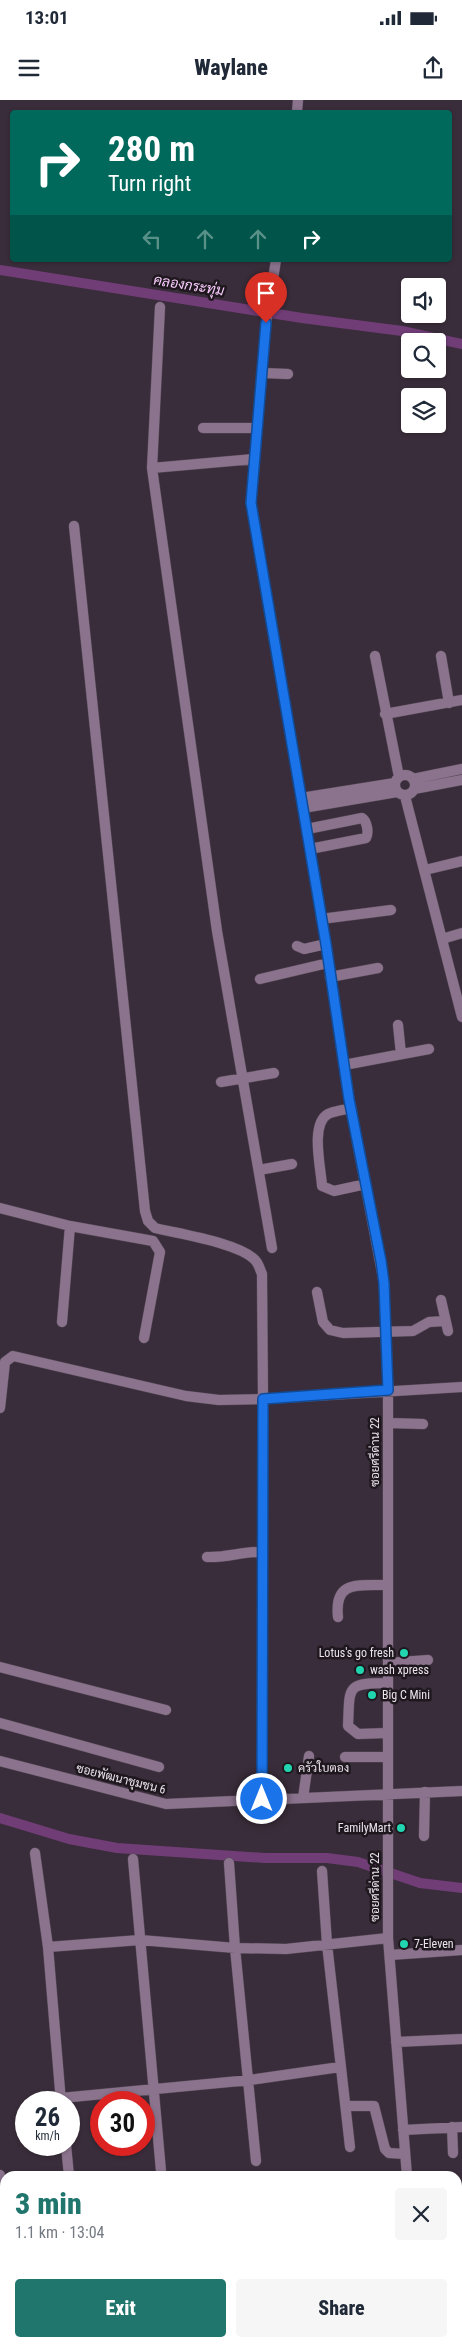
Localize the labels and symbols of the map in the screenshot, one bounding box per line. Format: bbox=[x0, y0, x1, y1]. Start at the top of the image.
water label: คลองกระทุ่ม bbox=[152, 272, 226, 301]
pin bbox=[245, 272, 287, 323]
street label: ซอยศรีด่าน 22 bbox=[367, 1417, 382, 1487]
place label: Lotus's go fresh bbox=[319, 1646, 394, 1660]
marker: Lotus's go fresh bbox=[398, 1647, 410, 1659]
place label: wash xpress bbox=[370, 1663, 429, 1677]
marker: wash xpress bbox=[354, 1664, 366, 1676]
place label: Big C Mini bbox=[382, 1688, 430, 1702]
marker: Big C Mini bbox=[366, 1689, 378, 1701]
place label: ครัวใบตอง bbox=[298, 1760, 349, 1775]
street label: ซอยพัฒนาชุมชน 6 bbox=[74, 1761, 167, 1799]
marker: ครัวใบตอง bbox=[282, 1762, 294, 1774]
position arrow bbox=[235, 1772, 287, 1824]
place label: FamilyMart bbox=[338, 1821, 391, 1835]
marker: FamilyMart bbox=[395, 1822, 407, 1834]
street label: ซอยศรีด่าน 22 bbox=[367, 1852, 382, 1922]
place label: 7-Eleven bbox=[414, 1937, 454, 1951]
marker: 7-Eleven bbox=[398, 1938, 410, 1950]
speed limit sign: 30 bbox=[90, 2091, 155, 2156]

